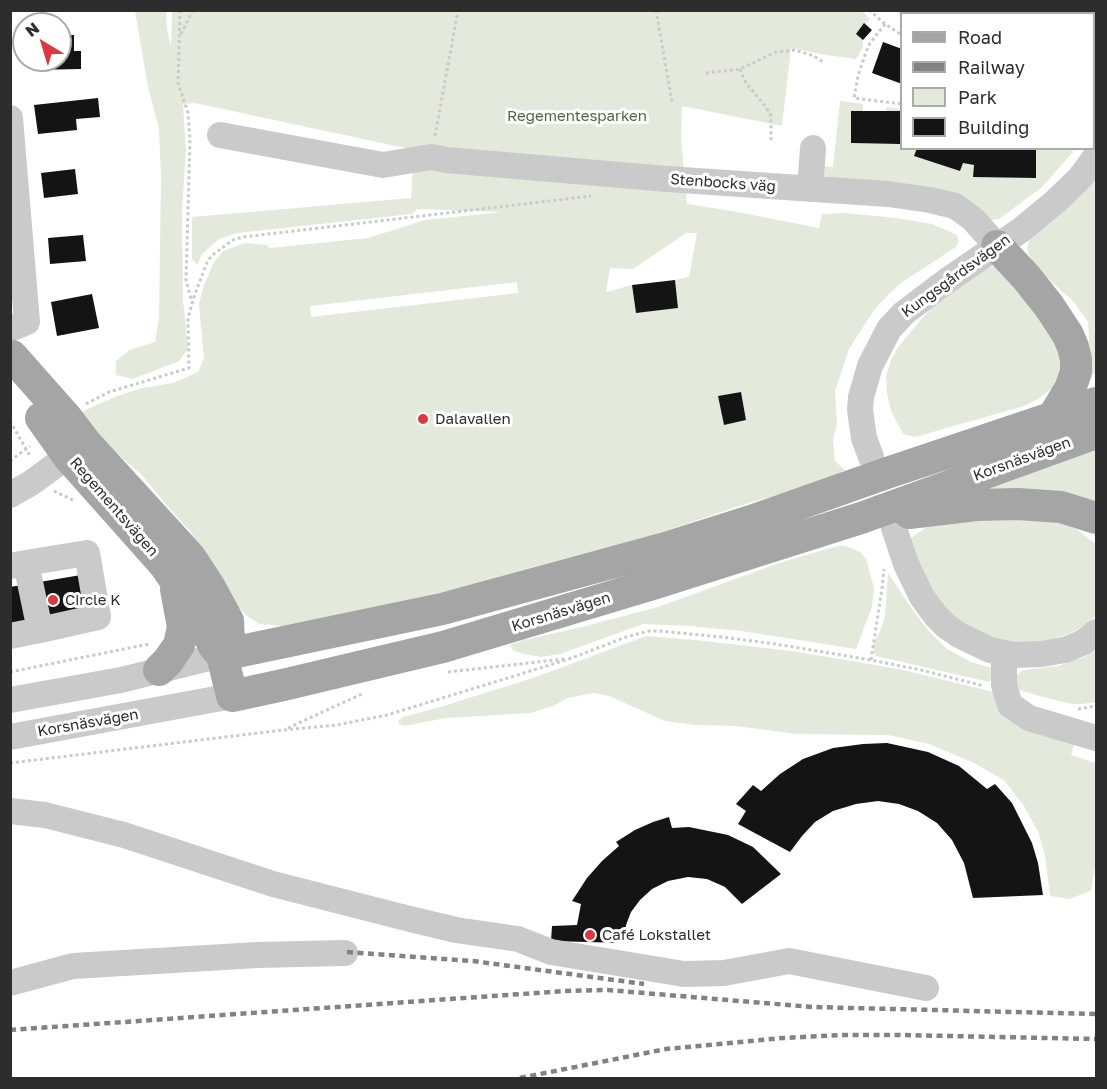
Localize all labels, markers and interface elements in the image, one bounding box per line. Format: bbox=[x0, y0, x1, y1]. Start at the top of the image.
north arrow bbox=[12, 12, 72, 72]
legend bbox=[900, 12, 1095, 150]
text: N bbox=[21, 18, 43, 41]
text: Road bbox=[958, 26, 1002, 48]
text: Railway bbox=[958, 56, 1025, 78]
text: Park bbox=[958, 86, 997, 108]
park label: Regementesparken bbox=[507, 107, 647, 125]
text: Building bbox=[958, 116, 1029, 138]
street label: Stenbocks väg bbox=[670, 170, 776, 196]
street label: Kungsgårdsvägen bbox=[898, 231, 1014, 321]
place label: Dalavallen bbox=[435, 410, 511, 428]
marker: Dalavallen bbox=[416, 412, 430, 426]
street label: Korsnäsvägen bbox=[971, 433, 1073, 485]
street label: Regementsvägen bbox=[66, 454, 162, 560]
street label: Korsnäsvägen bbox=[509, 588, 613, 636]
place label: Circle K bbox=[65, 591, 121, 609]
marker: Circle K bbox=[46, 593, 60, 607]
street label: Korsnäsvägen bbox=[36, 705, 140, 741]
place label: Café Lokstallet bbox=[602, 926, 711, 944]
marker: Café Lokstallet bbox=[583, 928, 597, 942]

